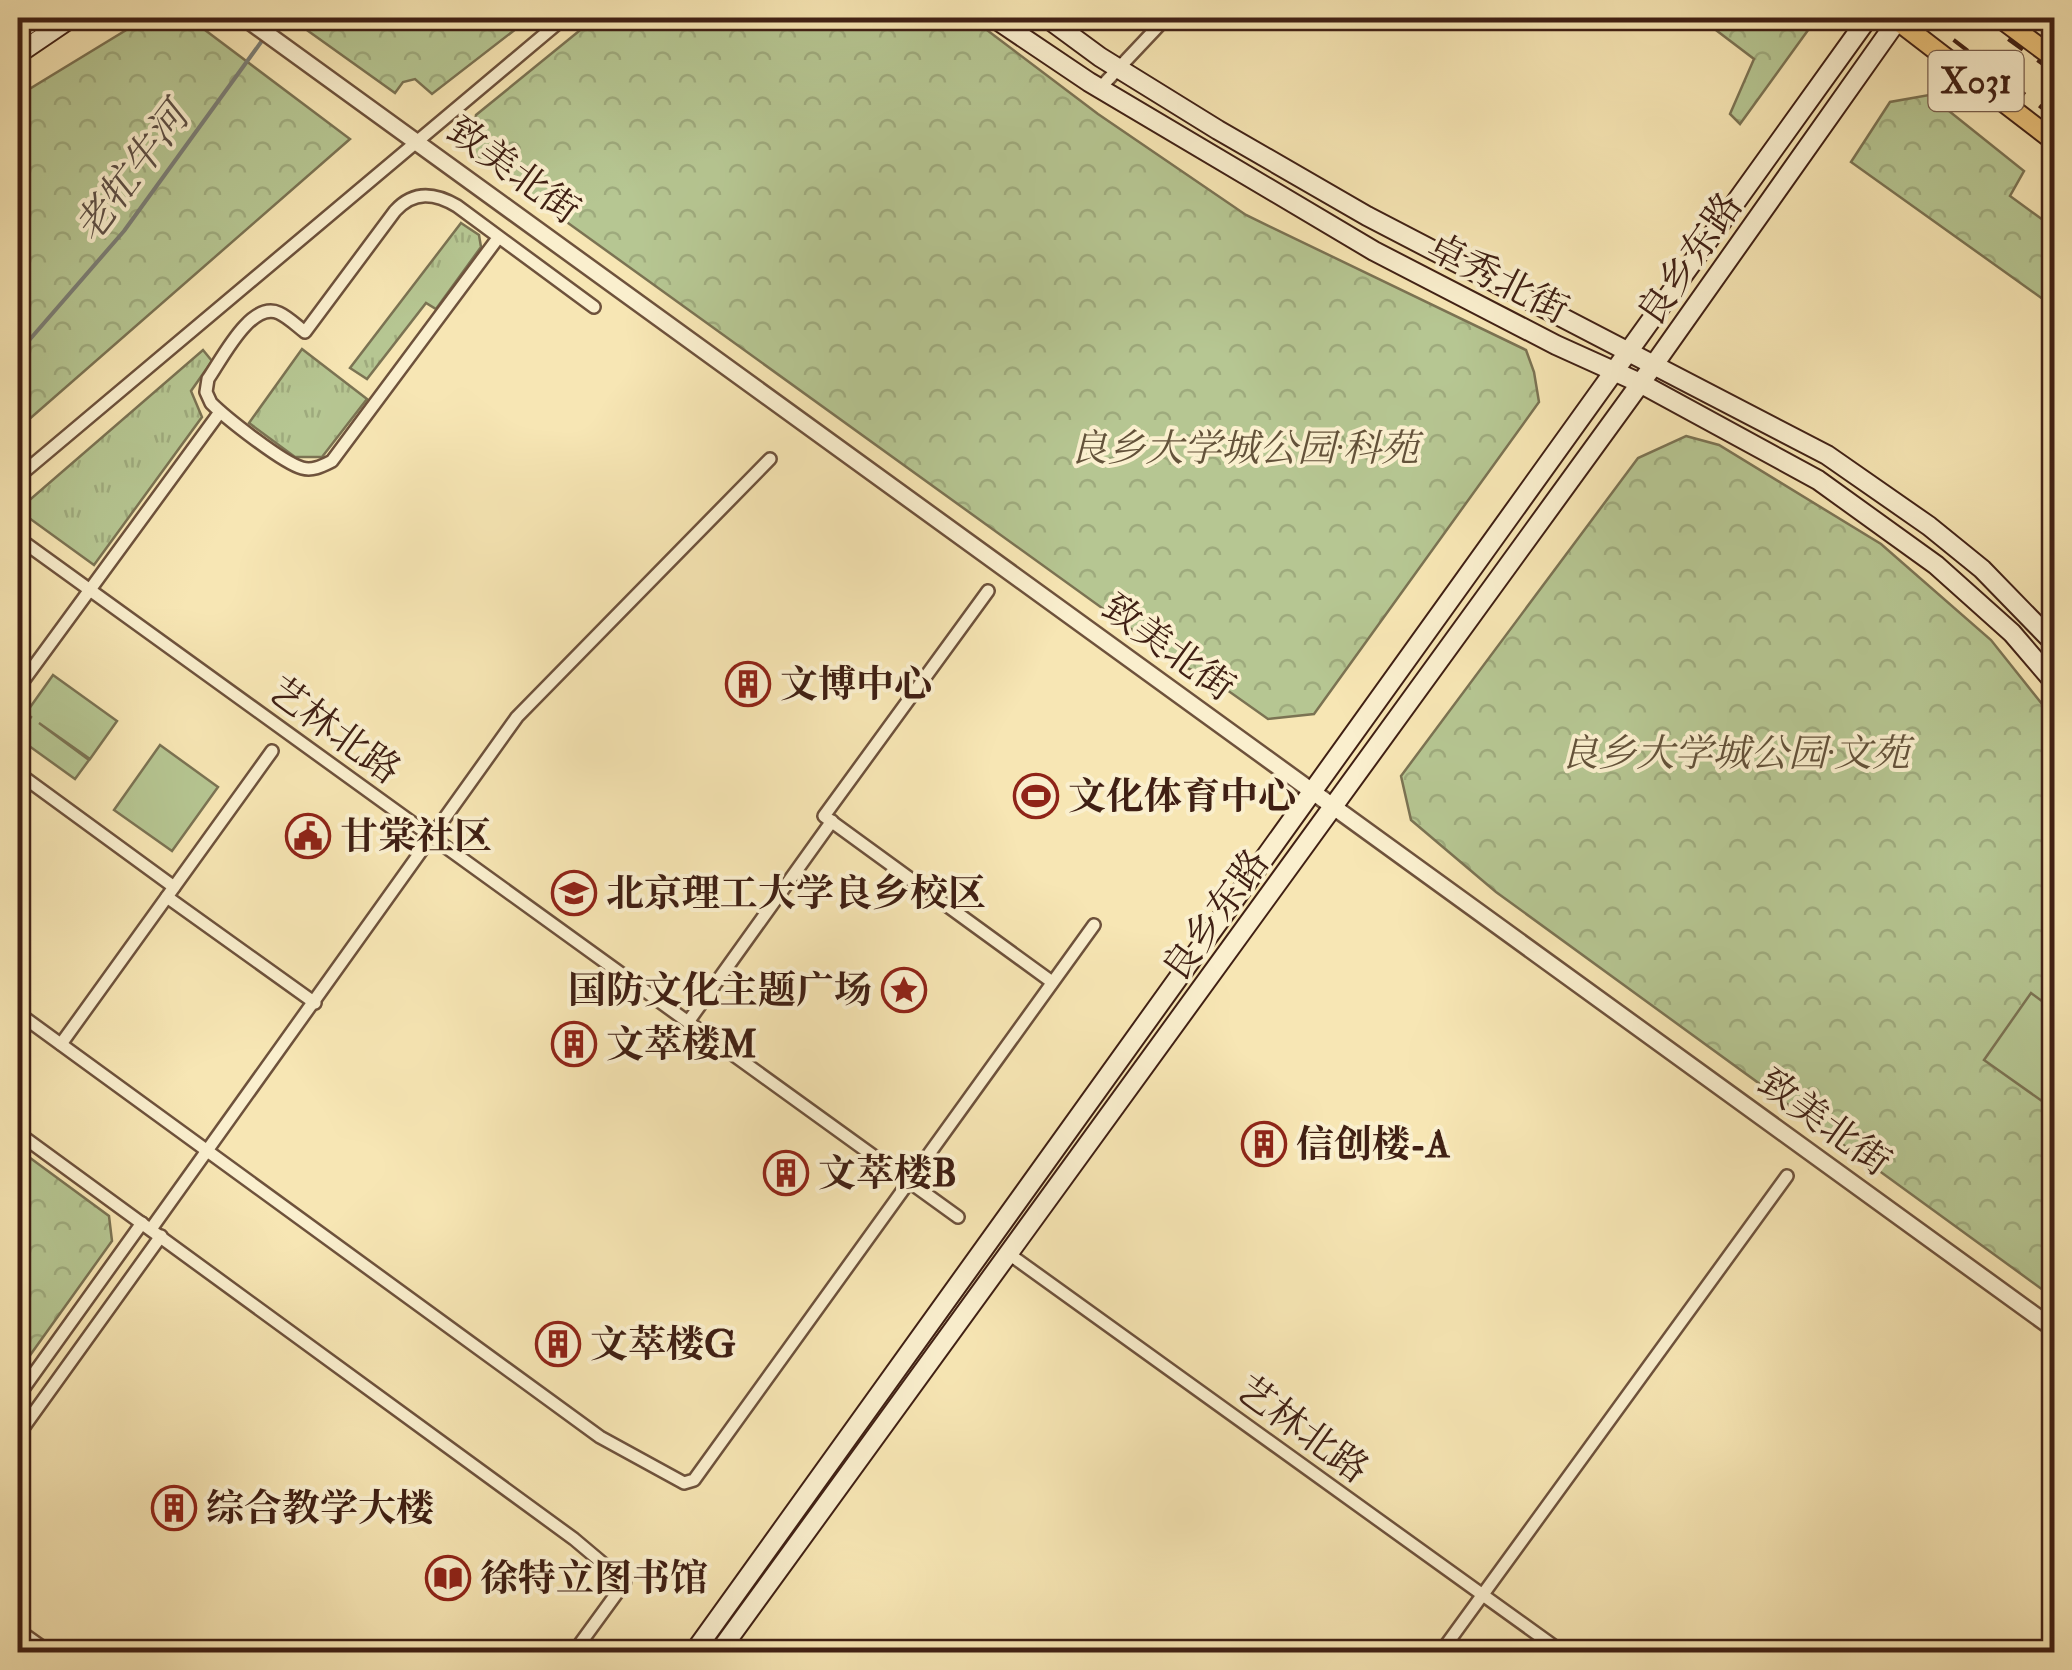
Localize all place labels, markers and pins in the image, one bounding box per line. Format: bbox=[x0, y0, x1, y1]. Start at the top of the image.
building icon: 文博中心 bbox=[725, 661, 771, 707]
place label: 文博中心 bbox=[780, 661, 932, 709]
sports icon: 文化体育中心 bbox=[1013, 773, 1059, 819]
place label: 文化体育中心 bbox=[1068, 773, 1296, 821]
public building icon: 甘棠社区 bbox=[285, 813, 331, 859]
place label: 甘棠社区 bbox=[340, 813, 492, 861]
school or university icon: 北京理工大学良乡校区 bbox=[551, 870, 597, 916]
place label: 北京理工大学良乡校区 bbox=[606, 870, 986, 918]
place label: 国防文化主题广场 bbox=[568, 967, 872, 1015]
place icon: 国防文化主题广场 bbox=[881, 967, 927, 1013]
building icon: 文萃楼M bbox=[551, 1021, 597, 1067]
place label: 文萃楼M bbox=[606, 1021, 757, 1069]
building icon: 信创楼-A bbox=[1241, 1121, 1287, 1167]
place label: 信创楼-A bbox=[1296, 1121, 1451, 1169]
building icon: 文萃楼B bbox=[763, 1150, 809, 1196]
place label: 文萃楼B bbox=[818, 1150, 957, 1198]
building icon: 文萃楼G bbox=[535, 1321, 581, 1367]
place label: 文萃楼G bbox=[590, 1321, 736, 1369]
building icon: 综合教学大楼 bbox=[151, 1485, 197, 1531]
place label: 综合教学大楼 bbox=[206, 1485, 434, 1533]
library icon: 徐特立图书馆 bbox=[425, 1555, 471, 1601]
place label: 徐特立图书馆 bbox=[480, 1555, 708, 1603]

